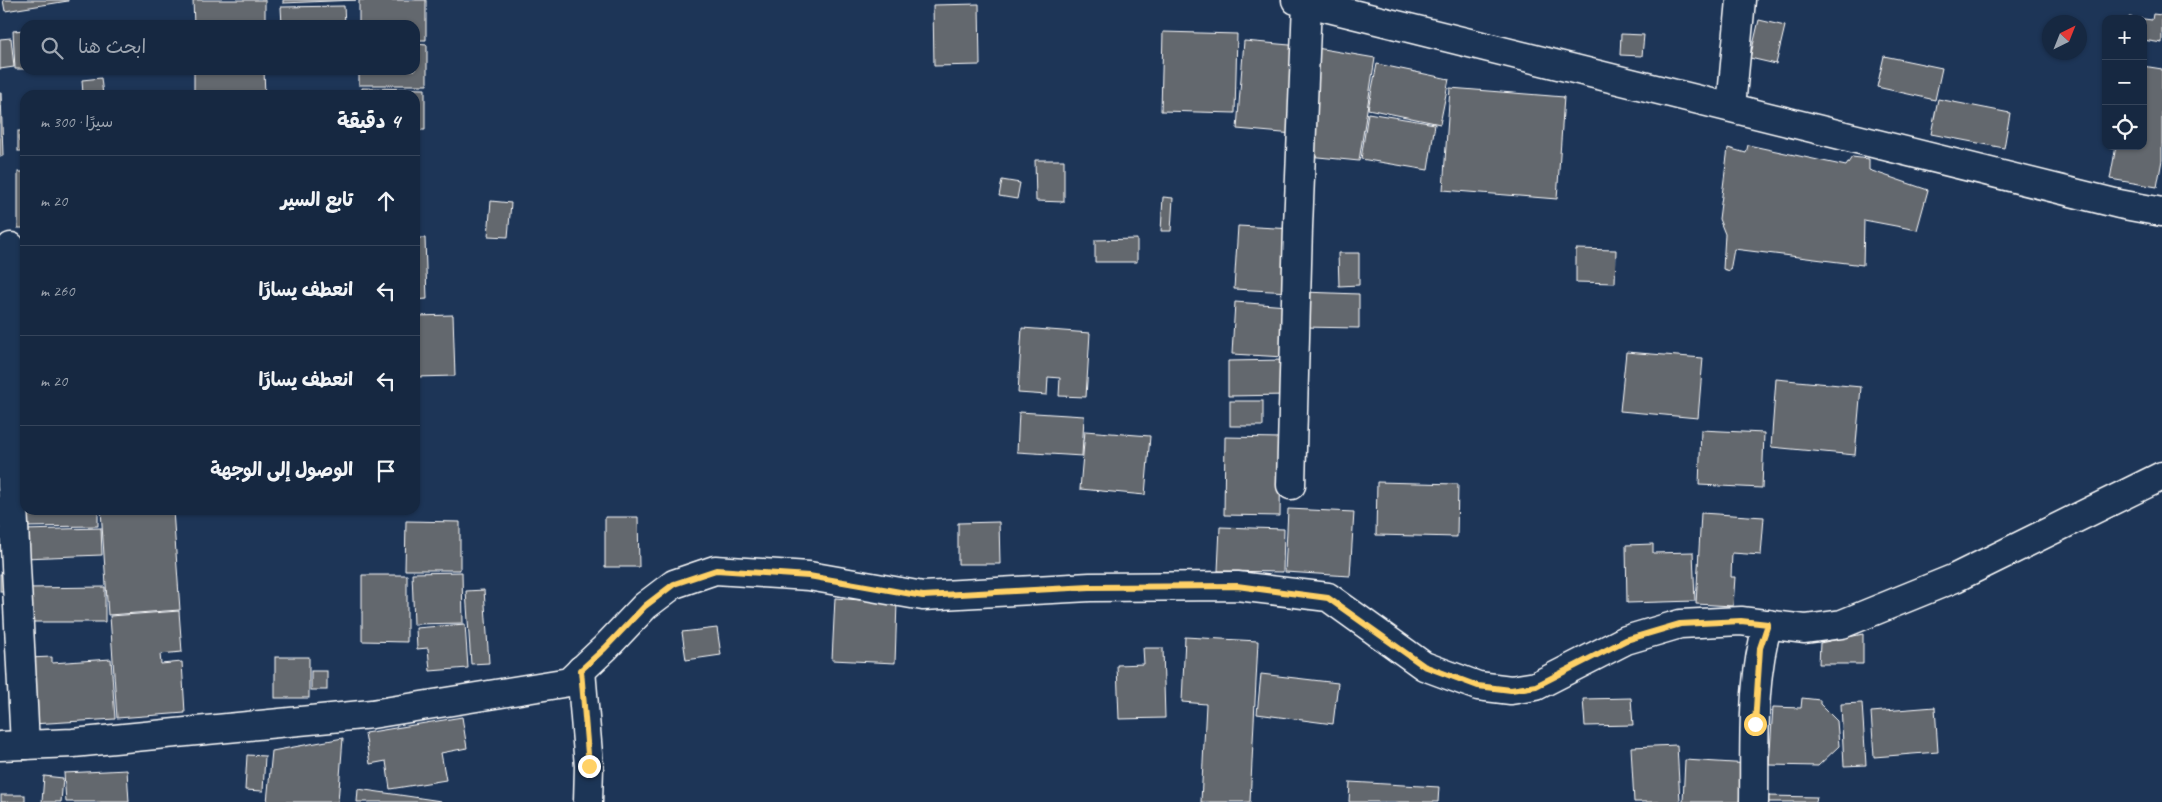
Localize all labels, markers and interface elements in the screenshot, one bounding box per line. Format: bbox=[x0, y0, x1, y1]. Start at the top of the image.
north arrow bbox=[2042, 15, 2087, 60]
map controls bbox=[2102, 15, 2147, 150]
button: + bbox=[2102, 15, 2147, 60]
search box bbox=[20, 20, 420, 75]
icon: search bbox=[38, 34, 66, 62]
text: ابحث هنا bbox=[78, 35, 146, 59]
button: − bbox=[2102, 60, 2147, 105]
button: locate bbox=[2102, 105, 2147, 150]
text: 4 دقيقة bbox=[337, 108, 400, 134]
text: سيرًا · 300 m bbox=[40, 112, 113, 132]
icon: ahead bbox=[372, 187, 400, 215]
text: تابع السير bbox=[281, 188, 353, 212]
text: 20 m bbox=[40, 191, 67, 211]
icon: left bbox=[372, 277, 400, 305]
text: انعطف يسارًا bbox=[259, 278, 353, 302]
text: 260 m bbox=[40, 281, 74, 301]
icon: left bbox=[372, 367, 400, 395]
text: انعطف يسارًا bbox=[259, 368, 353, 392]
text: 20 m bbox=[40, 371, 67, 391]
icon: arrive bbox=[372, 457, 400, 485]
text: الوصول إلى الوجهة bbox=[210, 458, 353, 482]
route start bbox=[1744, 713, 1767, 736]
route end bbox=[578, 755, 601, 778]

